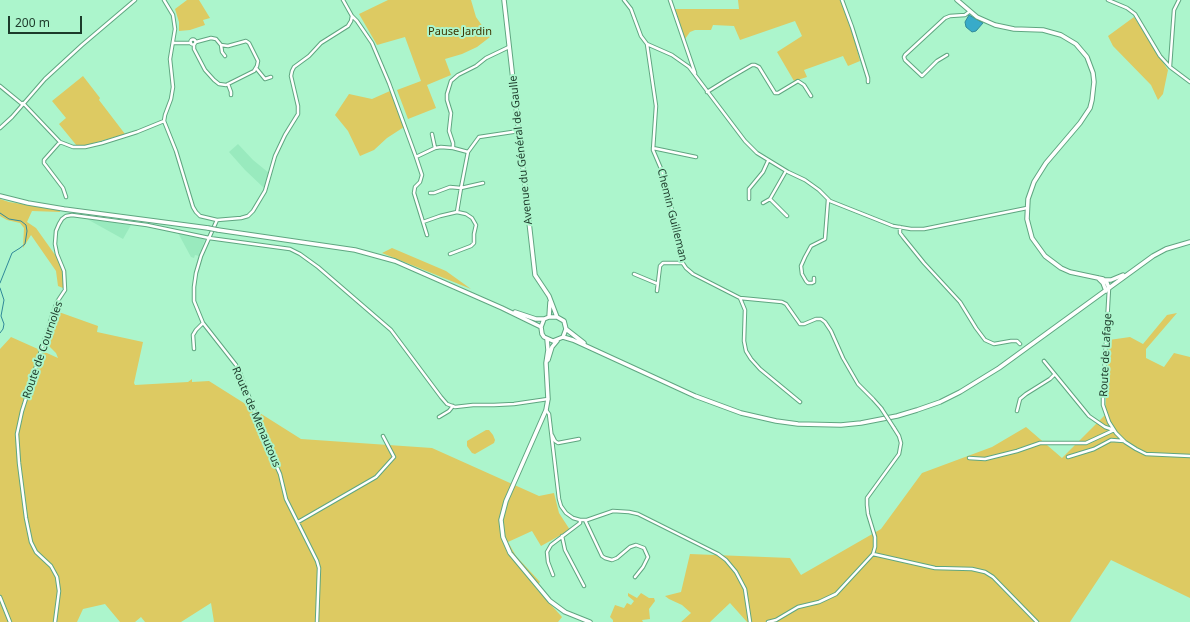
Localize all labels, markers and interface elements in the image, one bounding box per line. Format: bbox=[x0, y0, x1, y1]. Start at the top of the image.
scale bar bbox=[10, 8, 84, 34]
text: 200 m bbox=[15, 14, 50, 31]
park label: Pause Jardin bbox=[428, 25, 492, 39]
street label: Avenue du Général de Gaulle bbox=[507, 75, 535, 225]
street label: Chemin Guilleman bbox=[654, 167, 690, 263]
street label: Route de Cournoles bbox=[20, 300, 66, 400]
street label: Route de Lafage bbox=[1097, 313, 1115, 397]
street label: Route de Menautous bbox=[229, 365, 283, 469]

